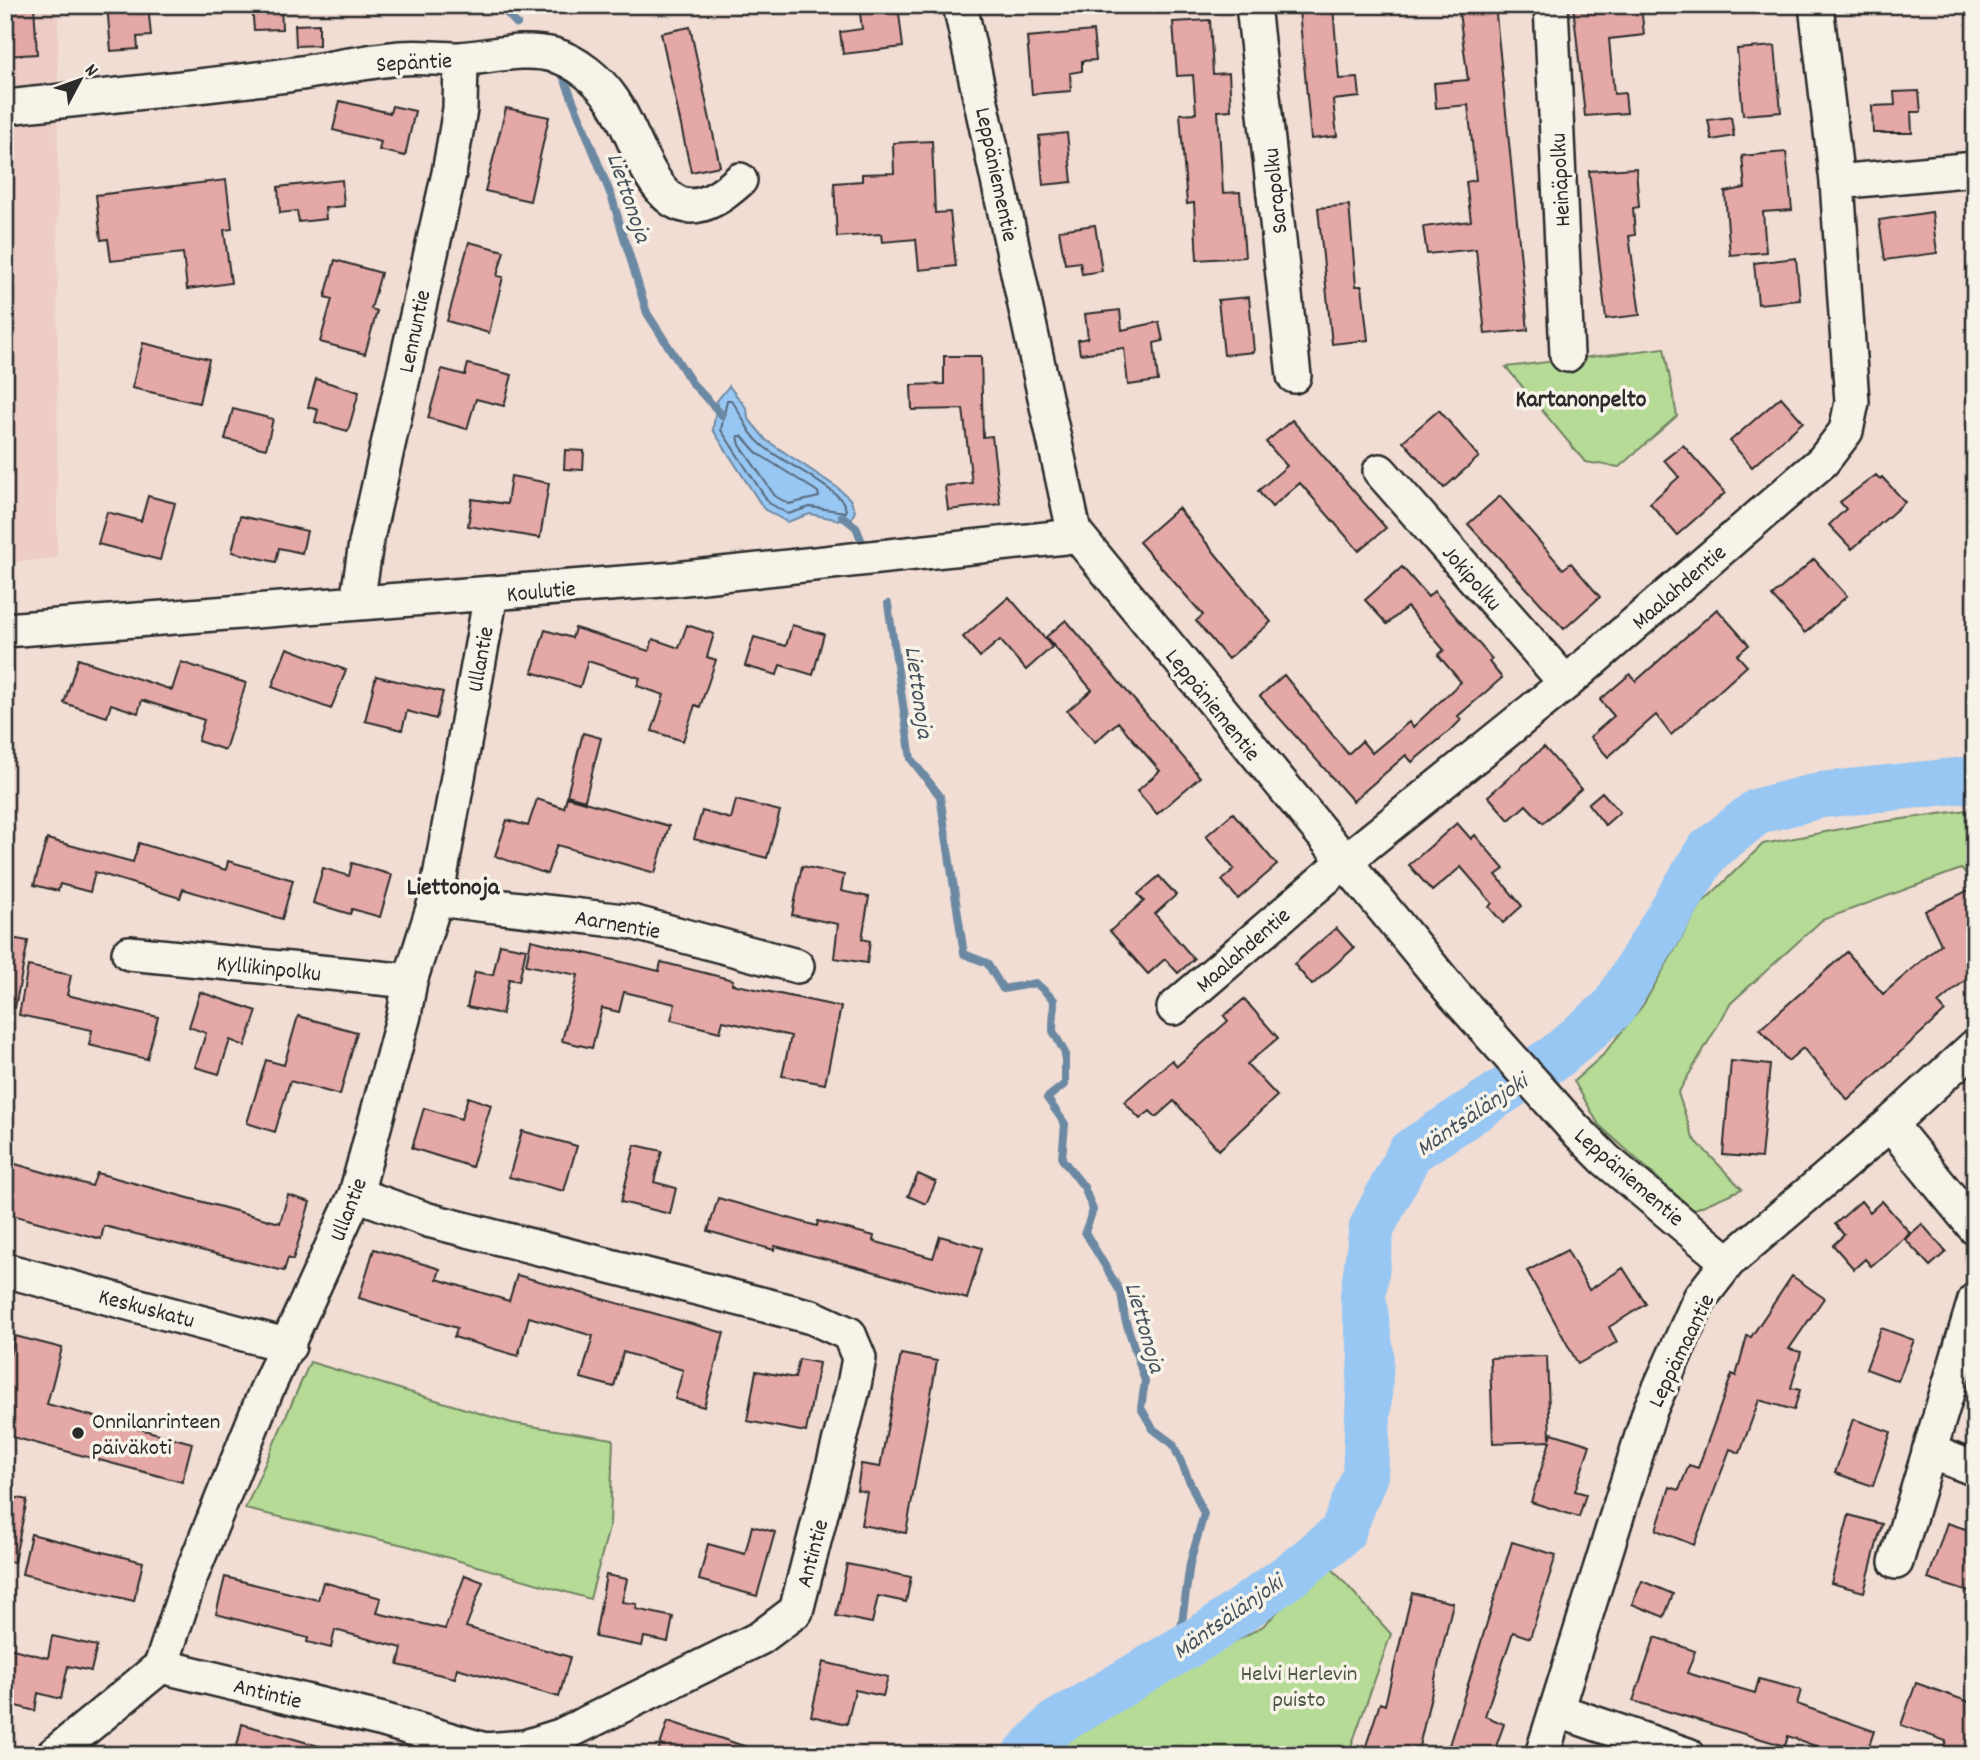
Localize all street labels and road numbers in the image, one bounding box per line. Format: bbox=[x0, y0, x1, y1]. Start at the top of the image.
street label: Sepäntie bbox=[375, 46, 453, 83]
street label: Leppäniementie bbox=[964, 105, 1025, 245]
street label: Heinäpolku bbox=[1544, 132, 1581, 228]
street label: Sarapolku bbox=[1257, 146, 1298, 235]
street label: Lennuntie bbox=[392, 287, 441, 376]
street label: Maalahdentie bbox=[1626, 538, 1735, 639]
street label: Jokipolku bbox=[1432, 539, 1508, 620]
street label: Koulutie bbox=[506, 574, 577, 613]
street label: Ullantie bbox=[460, 624, 504, 695]
street label: Leppäniementie bbox=[1155, 643, 1267, 770]
street label: Maalahdentie bbox=[1190, 901, 1299, 1002]
street label: Aarnentie bbox=[572, 903, 663, 950]
street label: Kyllikinpolku bbox=[215, 949, 323, 992]
street label: Leppäniementie bbox=[1565, 1121, 1690, 1236]
street label: Ullantie bbox=[323, 1173, 378, 1247]
street label: Keskuskatu bbox=[94, 1282, 198, 1339]
street label: Leppämaantie bbox=[1641, 1289, 1725, 1414]
street label: Antintie bbox=[789, 1516, 839, 1592]
street label: Antintie bbox=[230, 1671, 305, 1720]

